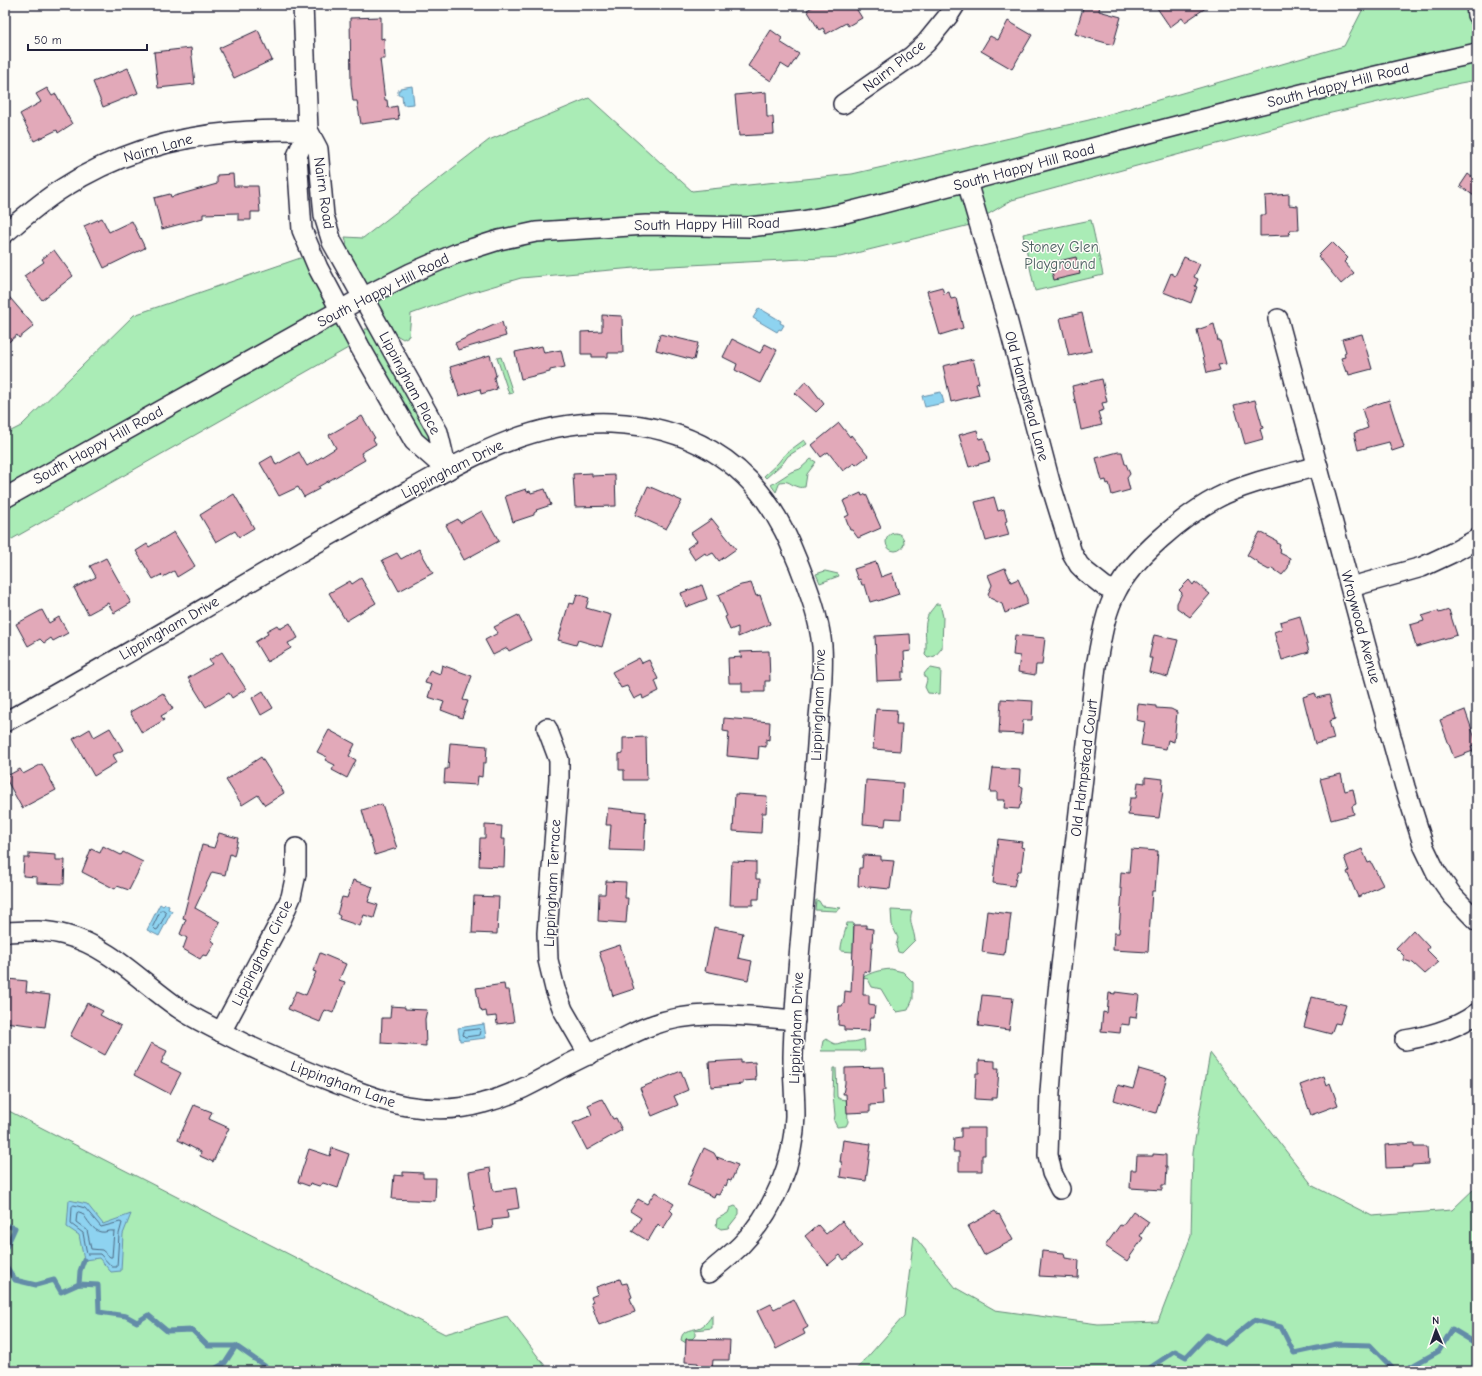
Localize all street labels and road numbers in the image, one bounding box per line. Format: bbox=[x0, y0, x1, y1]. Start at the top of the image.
street label: Nairn Place bbox=[859, 36, 929, 96]
street label: South Happy Hill Road bbox=[1265, 59, 1411, 111]
street label: Nairn Lane bbox=[121, 129, 195, 166]
street label: South Happy Hill Road bbox=[951, 139, 1097, 195]
street label: Nairn Road bbox=[310, 156, 338, 230]
street label: South Happy Hill Road bbox=[634, 214, 780, 234]
street label: South Happy Hill Road bbox=[314, 249, 452, 331]
street label: Lippingham Place bbox=[375, 329, 445, 438]
street label: Old Hampstead Lane bbox=[1001, 329, 1053, 463]
street label: South Happy Hill Road bbox=[30, 402, 166, 488]
street label: Lippingham Drive bbox=[398, 435, 506, 502]
street label: Wraywood Avenue bbox=[1337, 568, 1385, 686]
street label: Lippingham Drive bbox=[116, 592, 222, 664]
street label: Lippingham Drive bbox=[807, 648, 829, 761]
street label: Old Hampstead Court bbox=[1067, 698, 1101, 838]
street label: Lippingham Terrace bbox=[540, 818, 564, 947]
street label: Lippingham Circle bbox=[228, 897, 297, 1009]
street label: Lippingham Drive bbox=[785, 971, 807, 1084]
street label: Lippingham Lane bbox=[288, 1057, 398, 1112]

